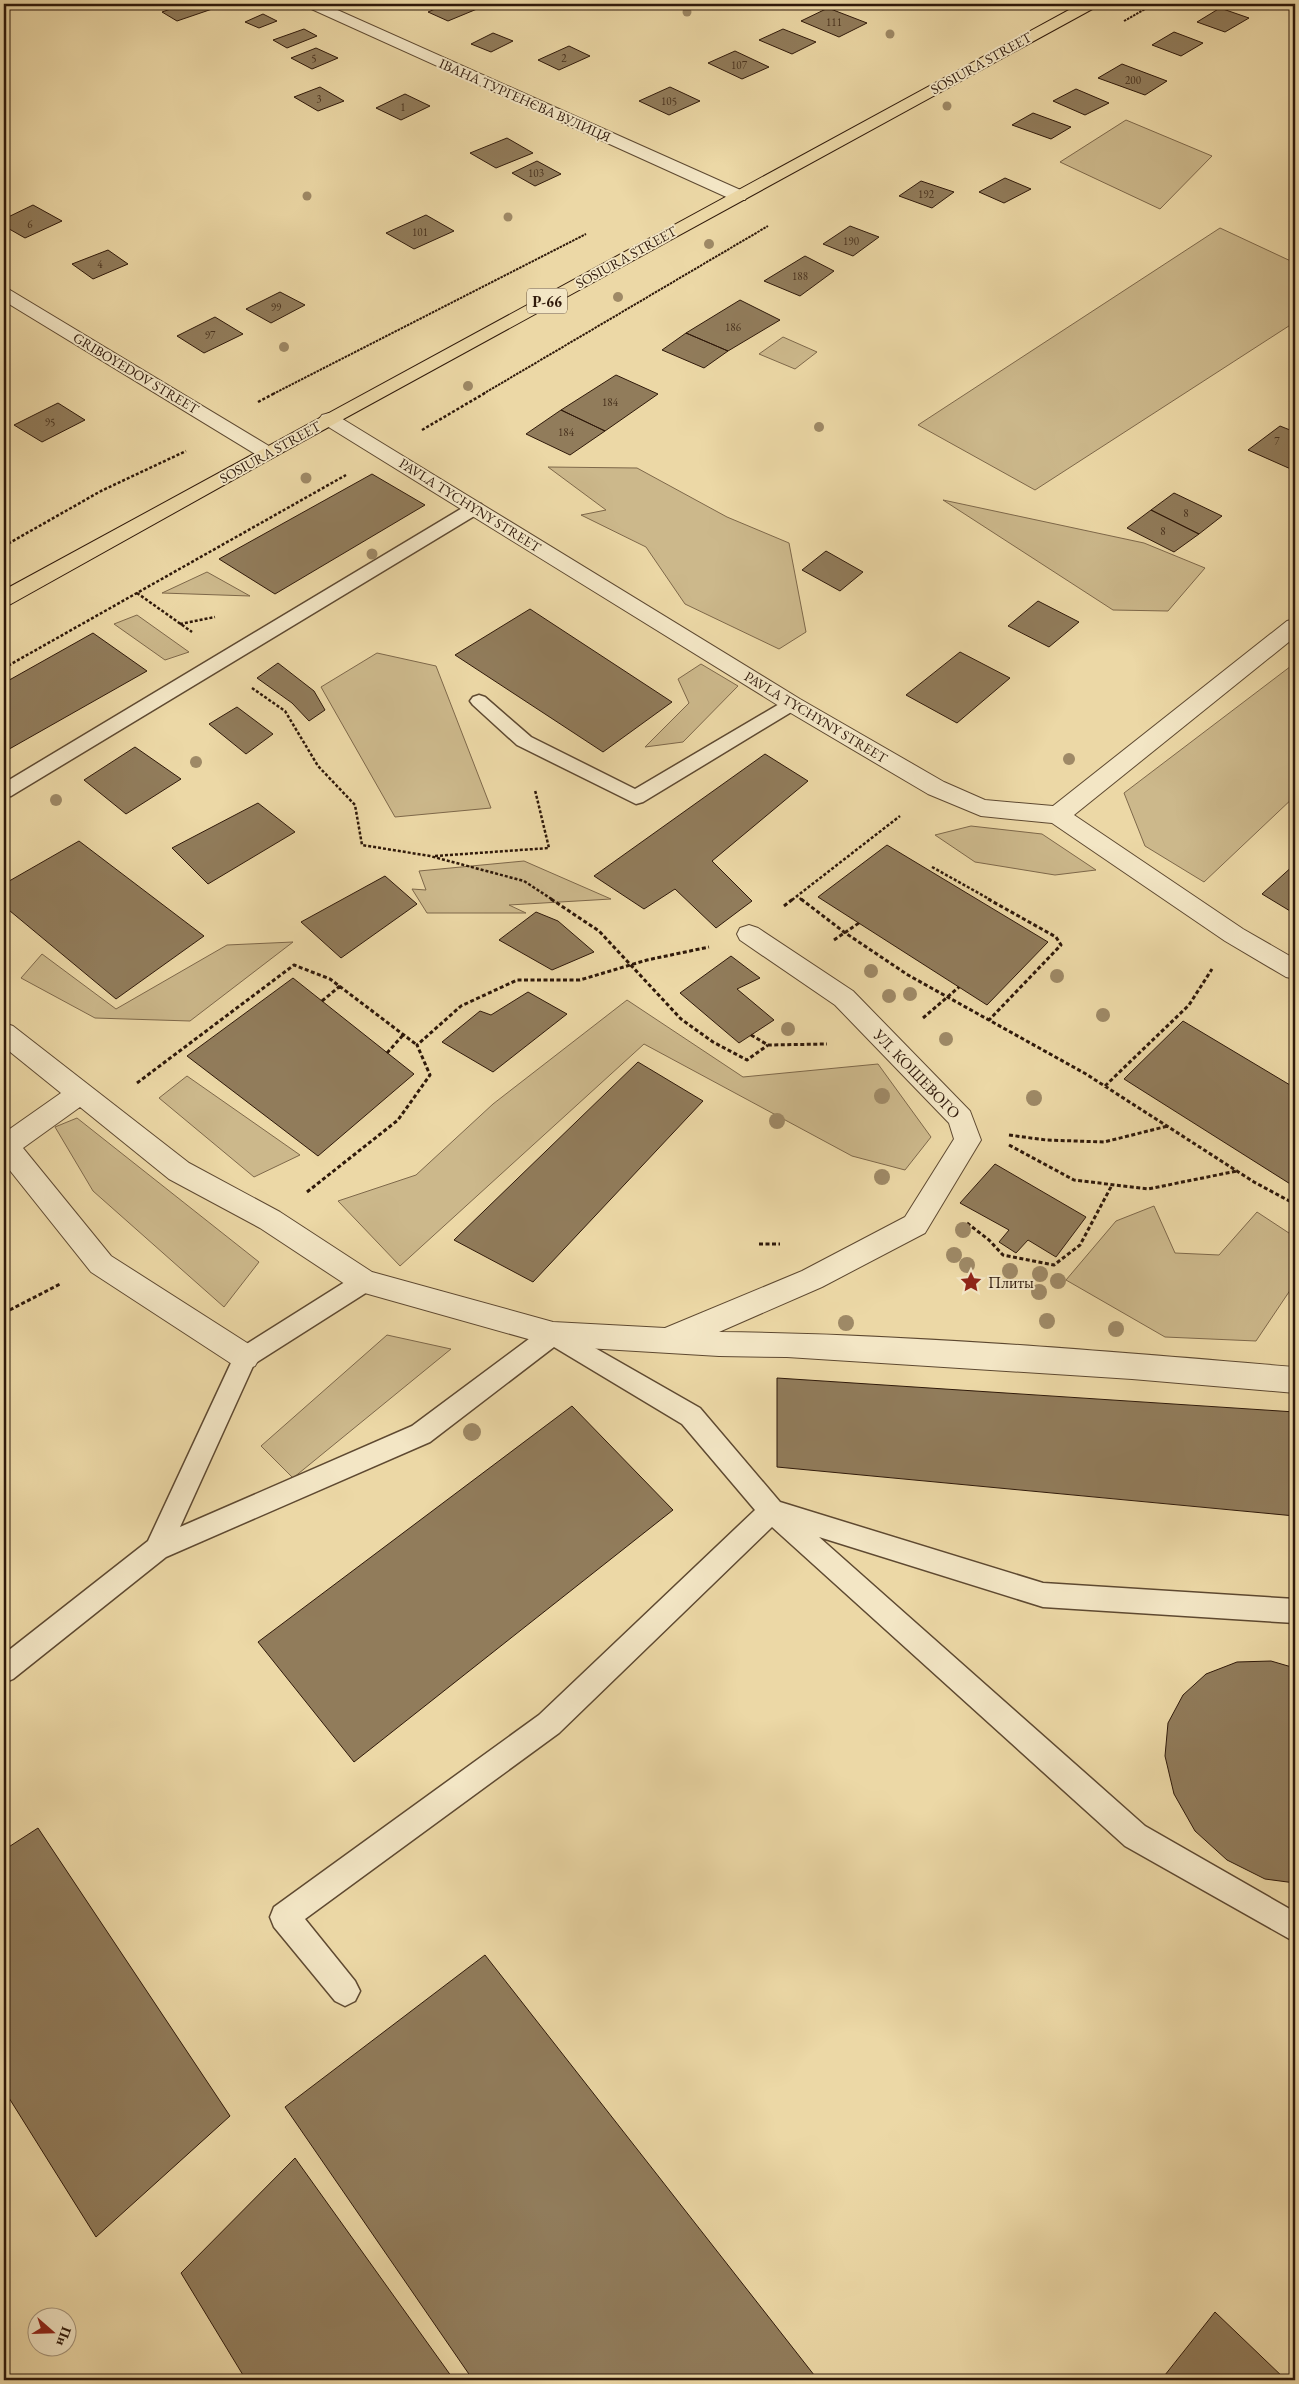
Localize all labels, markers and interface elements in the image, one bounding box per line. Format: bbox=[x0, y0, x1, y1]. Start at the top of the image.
house number: 111 bbox=[826, 15, 842, 29]
street label: SOSIURA STREET bbox=[927, 27, 1035, 98]
house number: 5 bbox=[311, 51, 317, 65]
house number: 2 bbox=[561, 51, 567, 65]
street label: ІВАНА ТУРГЕНЄВА ВУЛИЦЯ bbox=[436, 54, 614, 146]
house number: 107 bbox=[731, 58, 748, 72]
house number: 200 bbox=[1125, 73, 1141, 87]
house number: 3 bbox=[316, 92, 322, 106]
house number: 105 bbox=[661, 94, 677, 108]
house number: 1 bbox=[400, 100, 406, 114]
house number: 103 bbox=[528, 166, 544, 180]
house number: 192 bbox=[918, 187, 935, 201]
house number: 6 bbox=[27, 217, 33, 231]
street label: SOSIURA STREET bbox=[572, 221, 680, 292]
house number: 101 bbox=[412, 225, 428, 239]
house number: 190 bbox=[843, 234, 859, 248]
house number: 4 bbox=[97, 257, 103, 271]
house number: 188 bbox=[792, 269, 808, 283]
road number: Р-66 bbox=[527, 288, 567, 314]
house number: 99 bbox=[271, 300, 282, 314]
house number: 186 bbox=[725, 320, 742, 334]
street label: GRIBOYEDOV STREET bbox=[70, 328, 203, 418]
house number: 97 bbox=[205, 328, 216, 342]
house number: 184 bbox=[602, 395, 619, 409]
house number: 95 bbox=[45, 415, 55, 429]
street label: SOSIURA STREET bbox=[216, 416, 324, 487]
house number: 184 bbox=[558, 425, 575, 439]
house number: 7 bbox=[1274, 434, 1280, 448]
street label: PAVLA TYCHYNY STREET bbox=[396, 454, 545, 556]
house number: 8 bbox=[1183, 506, 1189, 520]
house number: 8 bbox=[1160, 524, 1166, 538]
street label: PAVLA TYCHYNY STREET bbox=[741, 667, 891, 767]
street label: УЛ. КОШЕВОГО bbox=[868, 1024, 965, 1123]
place icon: Плиты bbox=[958, 1269, 984, 1295]
place label: Плиты bbox=[988, 1272, 1034, 1293]
north arrow bbox=[28, 2306, 78, 2356]
text: Пн bbox=[52, 2324, 76, 2349]

